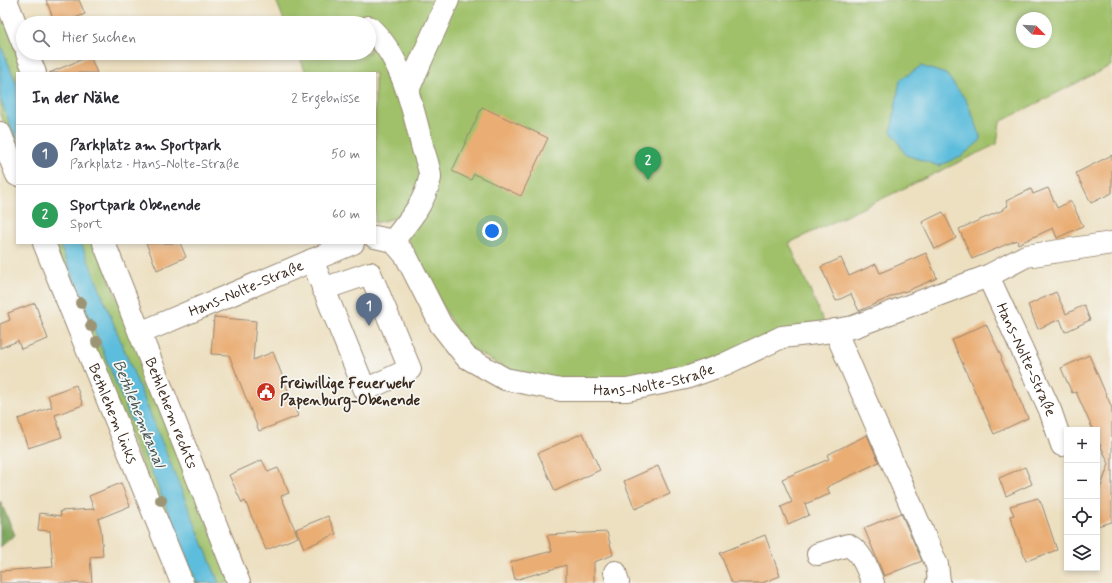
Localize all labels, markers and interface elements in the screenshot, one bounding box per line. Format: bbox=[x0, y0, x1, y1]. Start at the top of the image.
north arrow bbox=[1016, 12, 1052, 48]
search box bbox=[16, 16, 376, 60]
icon: search bbox=[30, 27, 52, 49]
text: Hier suchen bbox=[62, 28, 136, 48]
text: In der Nähe bbox=[32, 87, 120, 109]
text: 2 Ergebnisse bbox=[291, 90, 360, 107]
text: Parkplatz am Sportpark bbox=[70, 136, 221, 156]
text: 1 bbox=[42, 146, 48, 163]
text: 50 m bbox=[331, 146, 360, 163]
pin: 2 bbox=[635, 147, 661, 180]
text: Parkplatz · Hans-Nolte-Straße bbox=[70, 156, 239, 173]
text: Sportpark Obenende bbox=[70, 196, 201, 216]
text: 2 bbox=[42, 206, 48, 223]
text: 60 m bbox=[332, 206, 360, 223]
text: Sport bbox=[70, 216, 102, 233]
your location bbox=[482, 221, 502, 241]
street label: Hans-Nolte-Straße bbox=[186, 256, 307, 322]
pin: 1 bbox=[356, 293, 382, 326]
street label: Hans-Nolte-Straße bbox=[991, 300, 1060, 419]
street label: Bethlehem rechts bbox=[140, 355, 202, 472]
water label: Bethlehemkanal bbox=[107, 357, 171, 473]
street label: Hans-Nolte-Straße bbox=[593, 360, 717, 401]
street label: Bethlehem links bbox=[83, 361, 142, 467]
place label: Freiwillige Feuerwehr Papenburg-Obenende bbox=[280, 374, 421, 413]
public building icon: Freiwillige Feuerwehr Papenburg-Obenende bbox=[255, 381, 277, 403]
map controls bbox=[1064, 427, 1100, 571]
button: + bbox=[1064, 427, 1100, 463]
button: − bbox=[1064, 463, 1100, 499]
button: locate bbox=[1064, 499, 1100, 535]
button: layers bbox=[1064, 535, 1100, 571]

